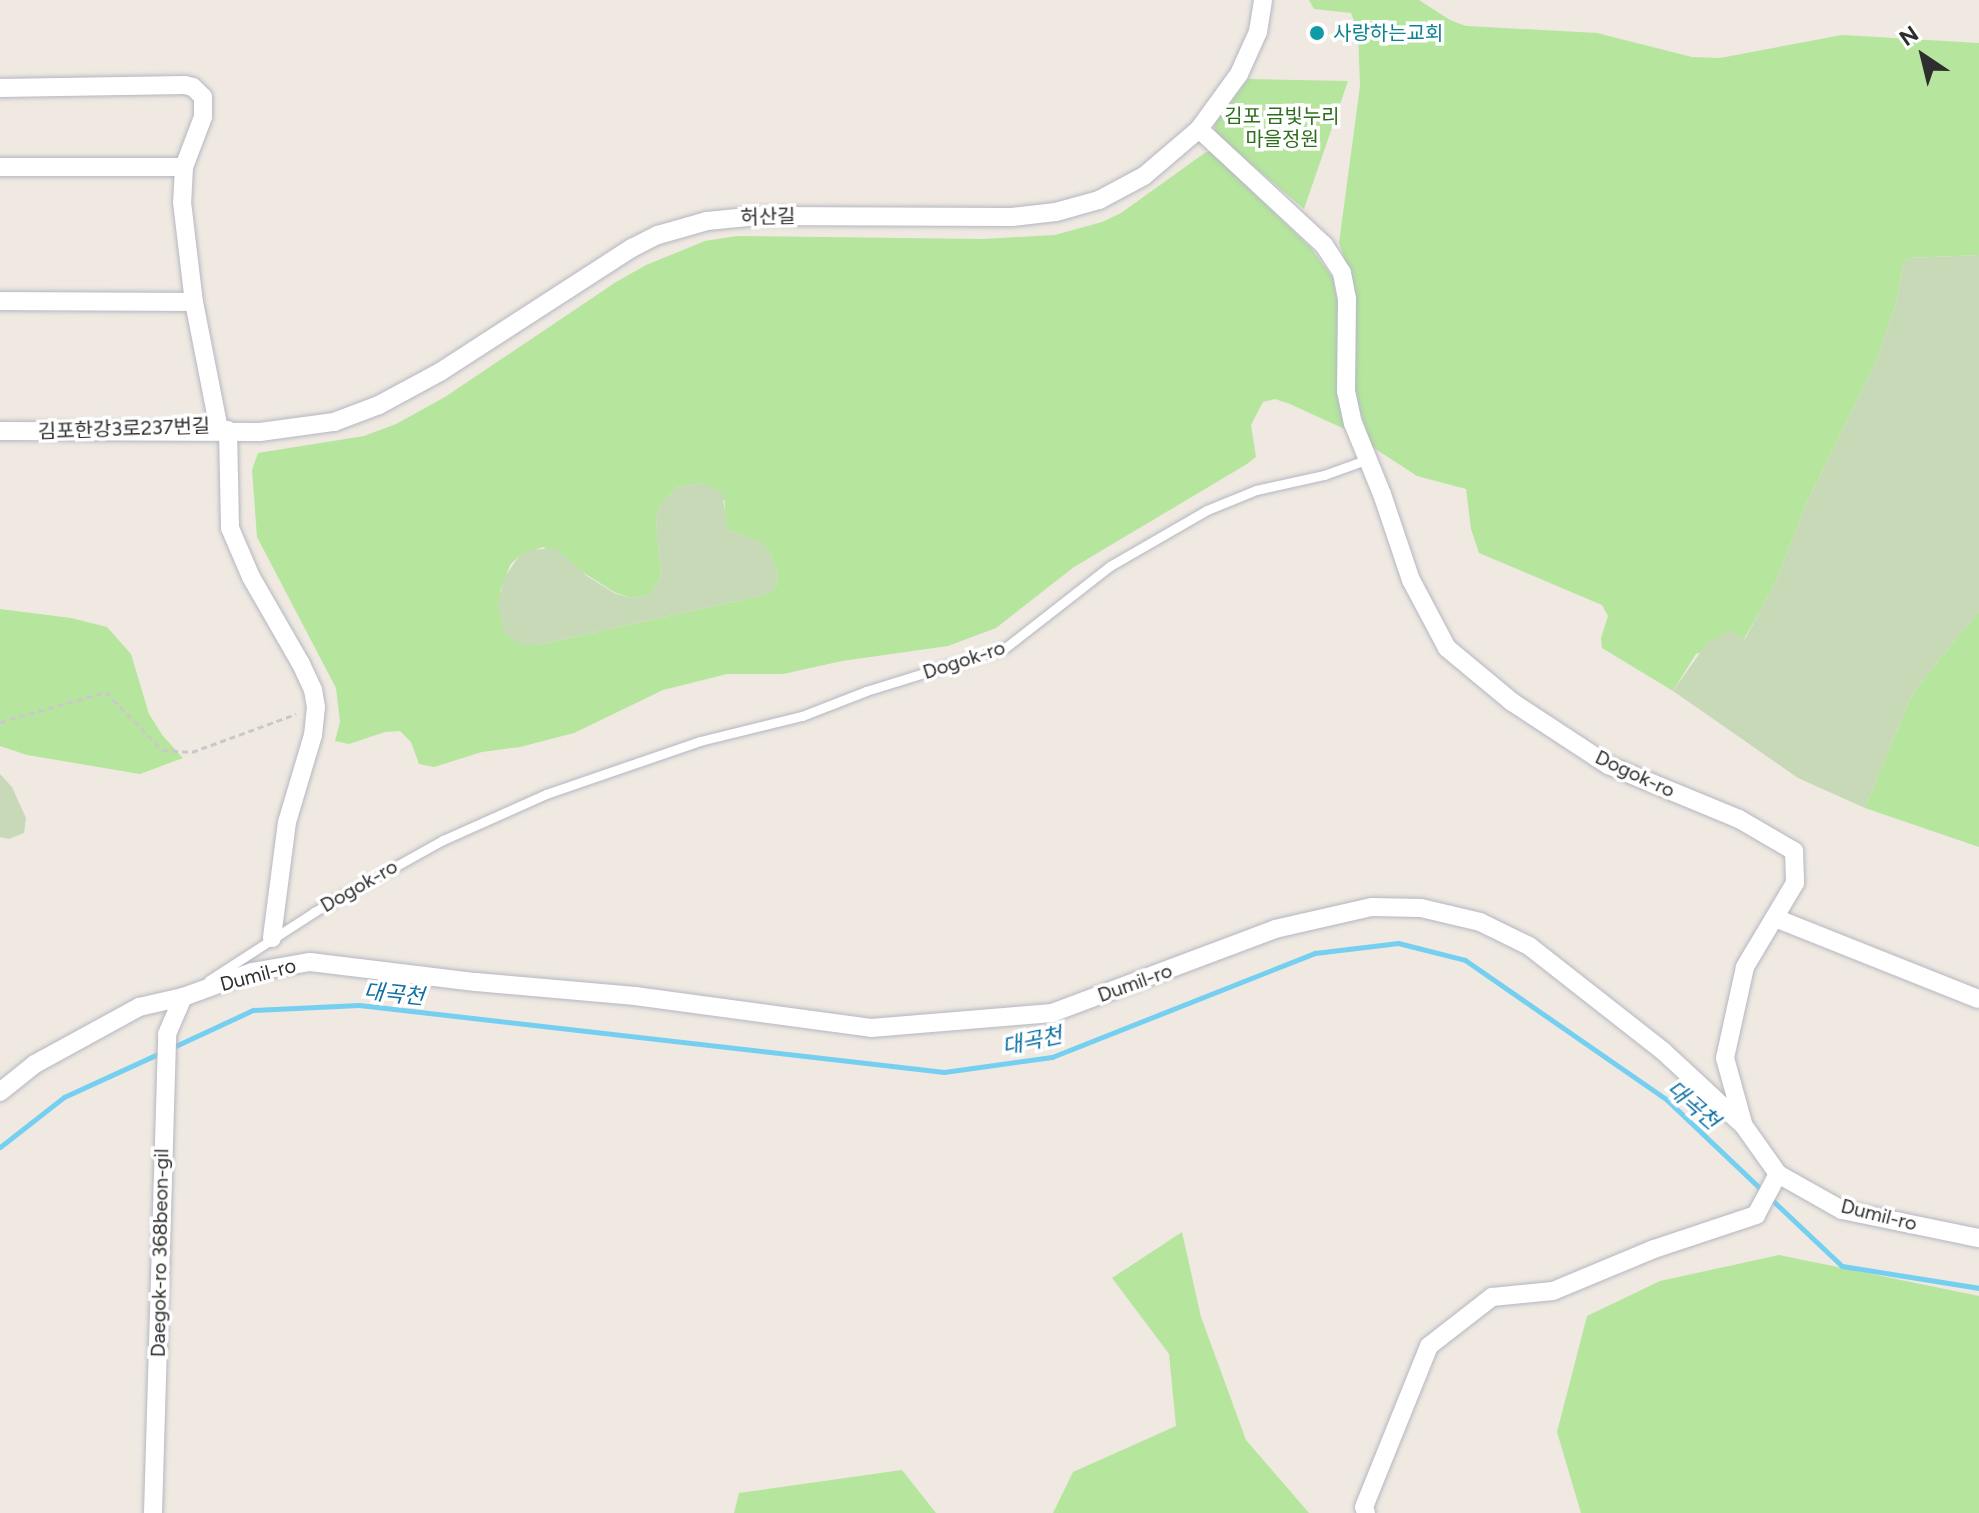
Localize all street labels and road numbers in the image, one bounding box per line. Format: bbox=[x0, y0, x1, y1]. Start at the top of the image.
street label: 허산길 bbox=[740, 205, 796, 229]
street label: 김포한강3로237번길 bbox=[37, 414, 211, 444]
street label: Dogok-ro bbox=[920, 635, 1008, 685]
street label: Dogok-ro bbox=[1591, 745, 1679, 803]
street label: Dogok-ro bbox=[316, 854, 402, 918]
street label: Dumil-ro bbox=[217, 953, 299, 997]
street label: Dumil-ro bbox=[1094, 958, 1176, 1008]
street label: Daegok-ro 368beon-gil bbox=[146, 1149, 174, 1357]
street label: Dumil-ro bbox=[1838, 1194, 1920, 1236]

